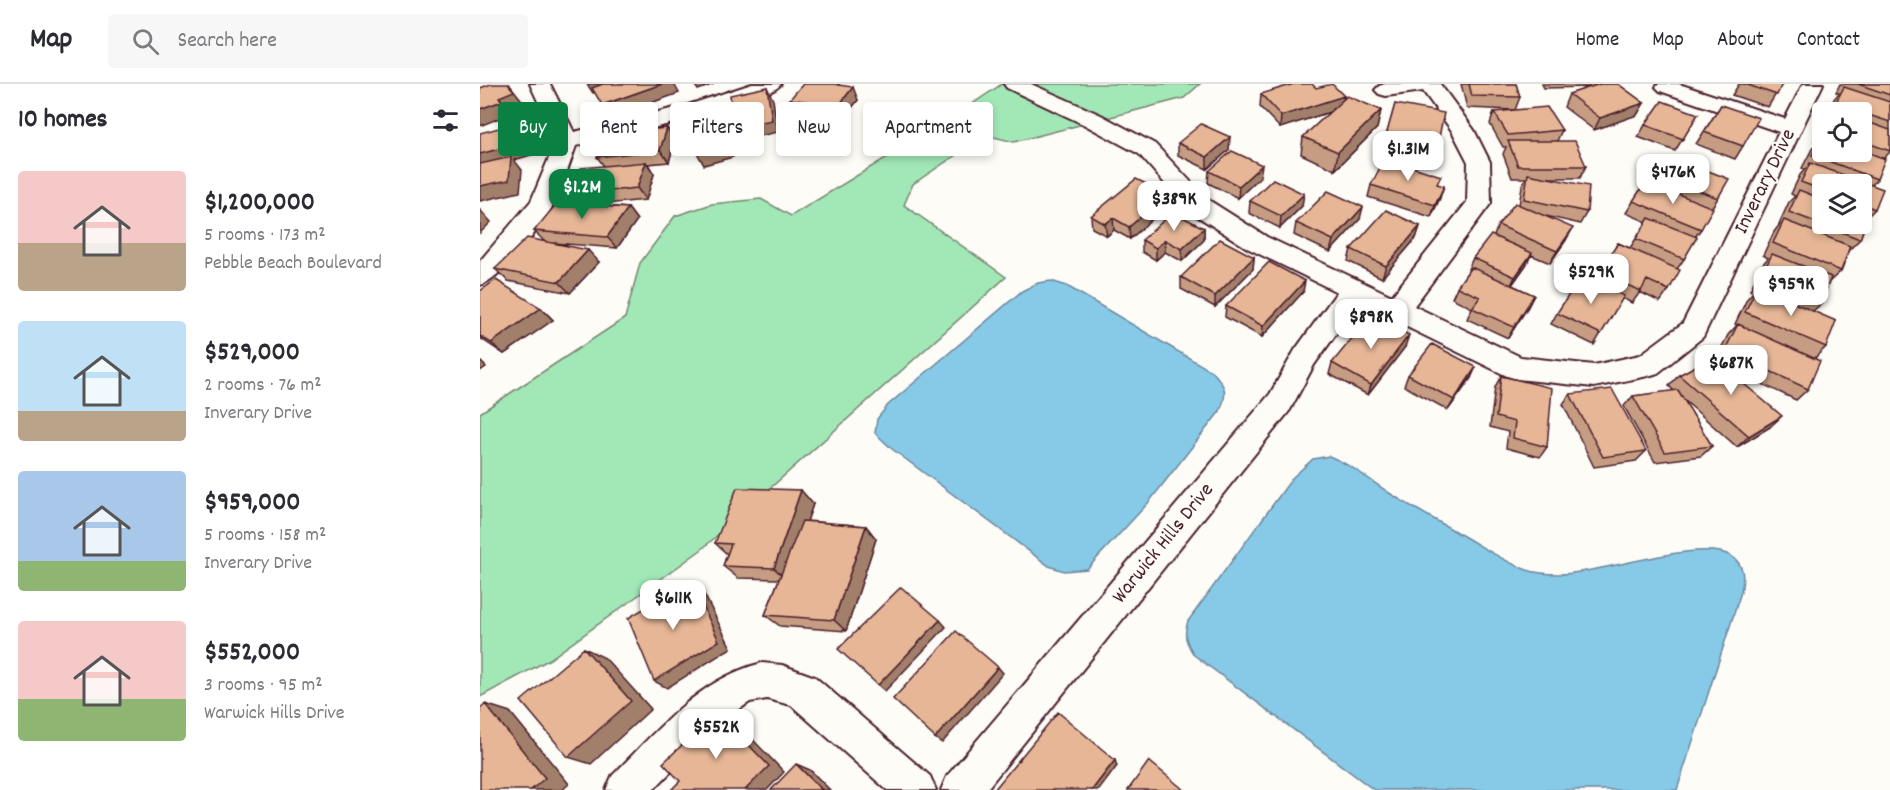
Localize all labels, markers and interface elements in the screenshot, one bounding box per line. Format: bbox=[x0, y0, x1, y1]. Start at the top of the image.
search box bbox=[108, 14, 528, 68]
text: Map bbox=[30, 21, 72, 61]
icon: search bbox=[129, 25, 162, 58]
text: Search here bbox=[177, 26, 277, 57]
text: Home bbox=[1575, 26, 1619, 56]
text: Map bbox=[1652, 26, 1684, 56]
text: About bbox=[1717, 26, 1764, 56]
text: Contact bbox=[1797, 26, 1860, 56]
text: 10 homes bbox=[18, 102, 108, 139]
chip: Buy bbox=[498, 102, 568, 156]
chip: Rent bbox=[580, 102, 658, 156]
chip: Filters bbox=[670, 102, 764, 156]
chip: New bbox=[776, 102, 851, 156]
chip: Apartment bbox=[863, 102, 993, 156]
map controls bbox=[1812, 102, 1872, 234]
button: locate bbox=[1812, 102, 1872, 162]
icon: filters bbox=[429, 104, 462, 137]
street label: Inverary Drive bbox=[1728, 124, 1804, 240]
pin: $1.31M bbox=[1359, 131, 1457, 182]
text: $1.31M bbox=[1387, 136, 1429, 164]
pin: $476K bbox=[1631, 154, 1715, 205]
text: $476K bbox=[1650, 159, 1696, 187]
pin: $1.2M bbox=[540, 169, 624, 220]
text: $1.2M bbox=[563, 174, 601, 202]
button: layers bbox=[1812, 174, 1872, 234]
pin: $389K bbox=[1132, 181, 1216, 232]
text: $1,200,000 bbox=[204, 185, 315, 222]
text: $389K bbox=[1151, 186, 1197, 214]
icon: home bbox=[66, 195, 138, 267]
text: 5 rooms · 173 m² bbox=[204, 222, 325, 250]
text: Pebble Beach Boulevard bbox=[204, 250, 382, 278]
pin: $529K bbox=[1549, 254, 1633, 305]
text: $529K bbox=[1568, 259, 1614, 287]
pin: $959K bbox=[1749, 266, 1833, 317]
text: $959K bbox=[1768, 271, 1814, 299]
pin: $898K bbox=[1329, 299, 1413, 350]
text: $898K bbox=[1349, 304, 1393, 332]
text: $529,000 bbox=[204, 335, 300, 372]
icon: home bbox=[66, 345, 138, 417]
pin: $687K bbox=[1689, 345, 1773, 396]
text: $687K bbox=[1709, 350, 1753, 378]
text: 2 rooms · 76 m² bbox=[204, 372, 322, 400]
text: Inverary Drive bbox=[204, 400, 312, 428]
street label: Warwick Hills Drive bbox=[1106, 477, 1222, 611]
text: $959,000 bbox=[204, 485, 301, 522]
icon: home bbox=[66, 495, 138, 567]
text: 5 rooms · 158 m² bbox=[204, 522, 326, 550]
text: Inverary Drive bbox=[204, 550, 312, 578]
pin: $611K bbox=[631, 580, 715, 631]
text: $611K bbox=[654, 585, 692, 613]
text: $552,000 bbox=[204, 635, 300, 672]
icon: home bbox=[66, 645, 138, 717]
text: 3 rooms · 95 m² bbox=[204, 672, 323, 700]
text: Warwick Hills Drive bbox=[204, 700, 345, 728]
pin: $552K bbox=[674, 709, 758, 760]
text: $552K bbox=[693, 714, 739, 742]

